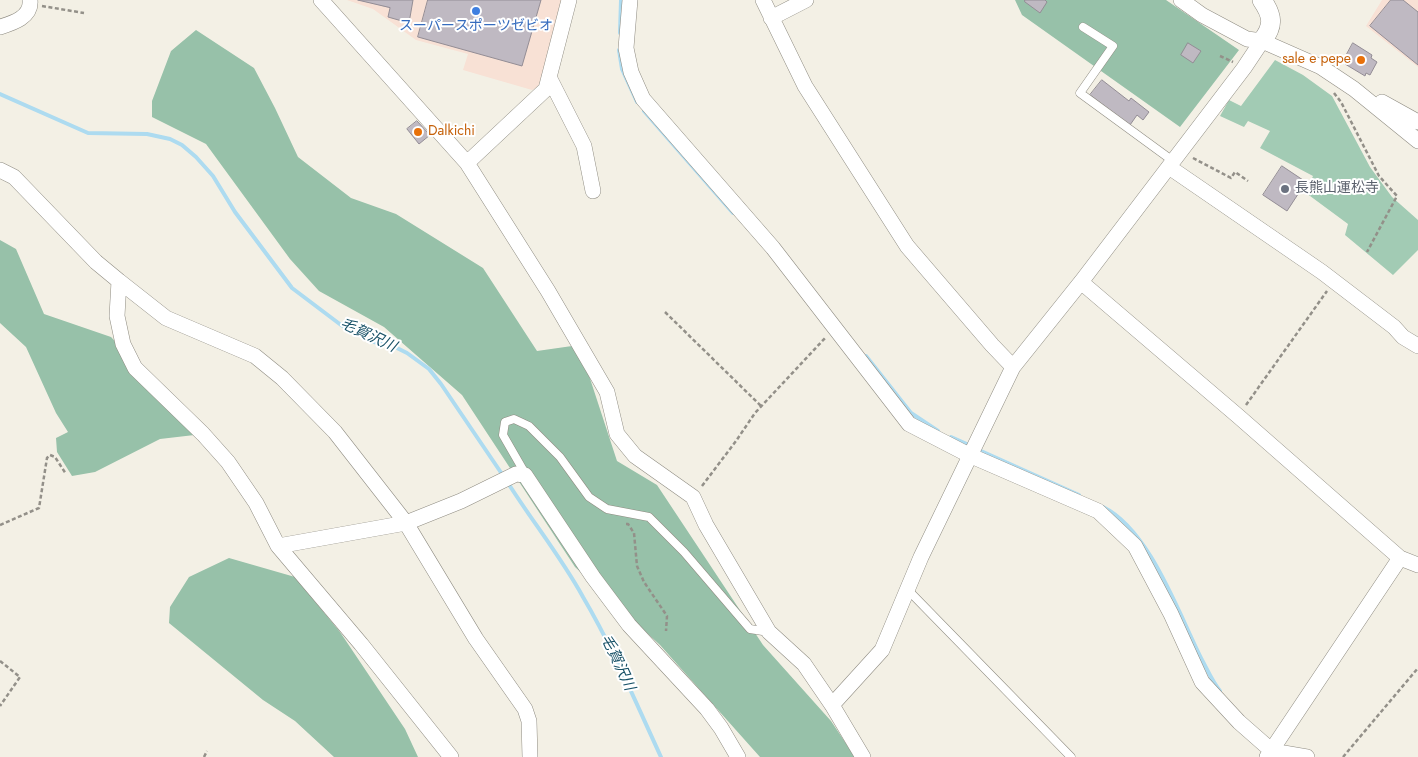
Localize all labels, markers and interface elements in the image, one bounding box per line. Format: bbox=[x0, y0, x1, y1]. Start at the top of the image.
marker: スーパースポーツゼビオ bbox=[470, 5, 482, 17]
place label: スーパースポーツゼビオ bbox=[399, 19, 553, 35]
place label: sale e pepe bbox=[1282, 52, 1351, 68]
marker: sale e pepe bbox=[1355, 54, 1367, 66]
place label: Dalkichi bbox=[428, 124, 475, 140]
marker: Dalkichi bbox=[412, 126, 424, 138]
place label: 長熊山運松寺 bbox=[1295, 181, 1379, 197]
marker: 長熊山運松寺 bbox=[1279, 183, 1291, 195]
water label: 毛賀沢川 bbox=[337, 315, 399, 357]
water label: 毛賀沢川 bbox=[596, 632, 638, 694]

